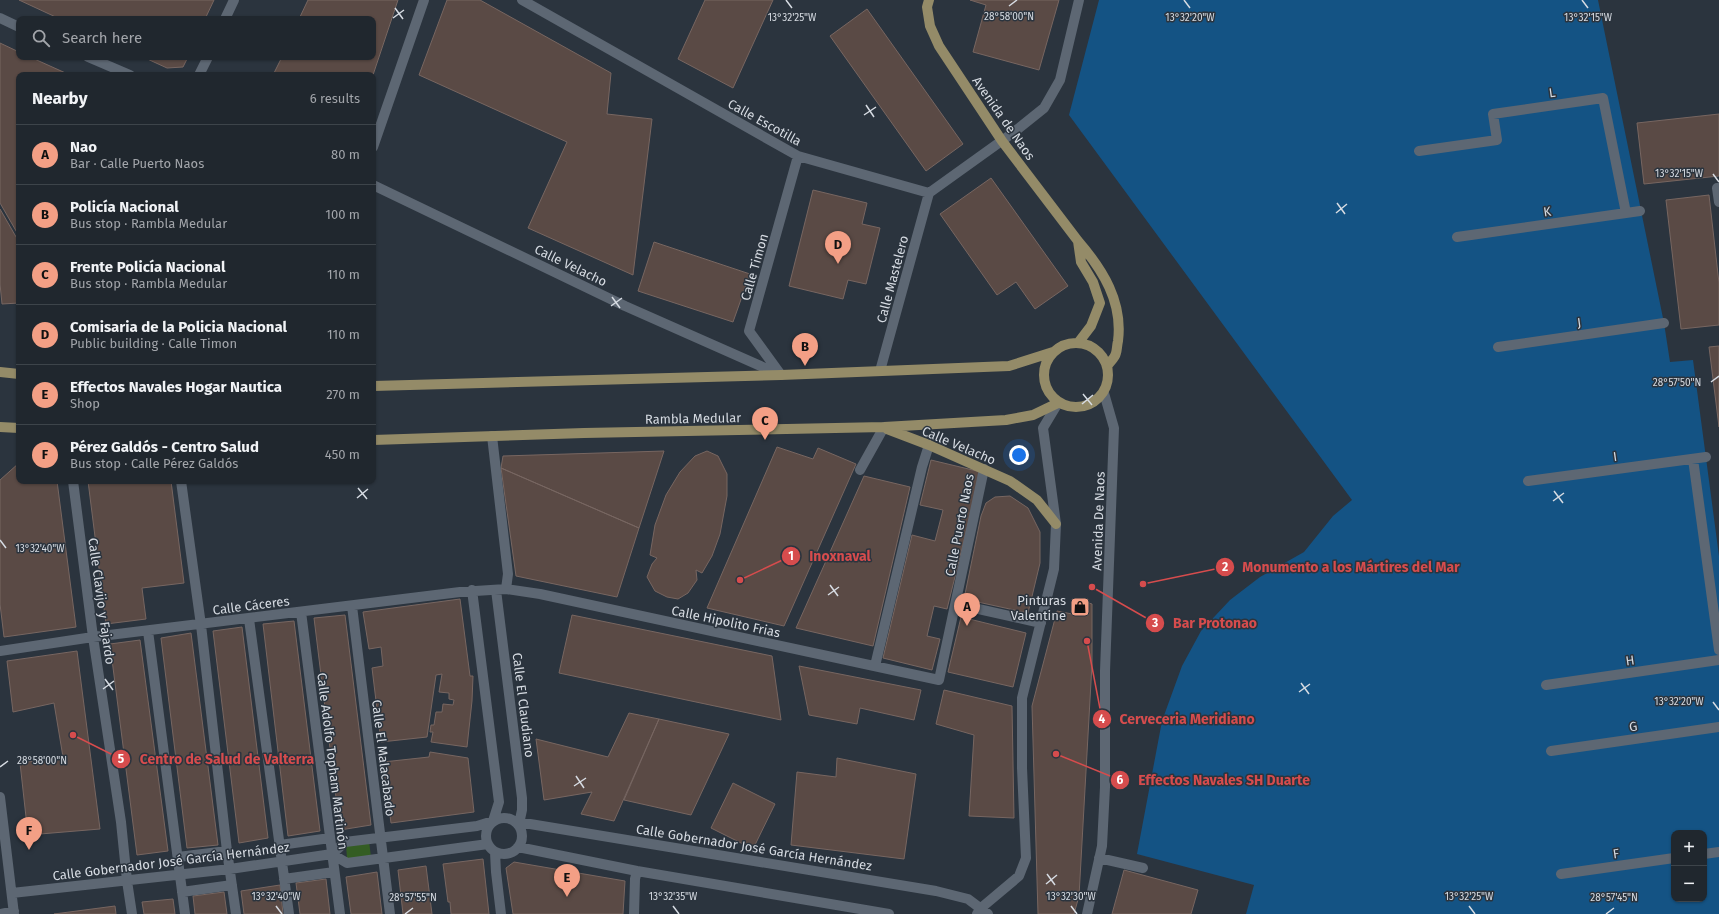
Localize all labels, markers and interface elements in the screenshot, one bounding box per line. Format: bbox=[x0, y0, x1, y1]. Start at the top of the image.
text: 28°58'00"N bbox=[984, 11, 1034, 23]
text: 13°32'25"W bbox=[768, 12, 817, 24]
text: 13°32'20"W bbox=[1165, 12, 1215, 24]
text: 13°32'15"W bbox=[1564, 12, 1613, 24]
search box bbox=[16, 16, 376, 60]
icon: search bbox=[30, 27, 52, 49]
text: Search here bbox=[62, 29, 142, 47]
street label: Avenida de Naos bbox=[969, 74, 1038, 163]
street label: L bbox=[1548, 85, 1557, 100]
text: Nearby bbox=[32, 88, 87, 109]
text: 6 results bbox=[310, 91, 360, 106]
street label: Calle Escotilla bbox=[725, 96, 804, 149]
text: Nao bbox=[70, 138, 97, 156]
text: A bbox=[41, 147, 49, 162]
text: 80 m bbox=[331, 147, 360, 162]
text: Bar · Calle Puerto Naos bbox=[70, 156, 204, 171]
text: 13°32'15"W bbox=[1655, 168, 1704, 180]
text: Policía Nacional bbox=[70, 198, 179, 216]
street label: K bbox=[1542, 203, 1552, 219]
text: B bbox=[41, 207, 49, 222]
text: 100 m bbox=[325, 207, 360, 222]
text: Bus stop · Rambla Medular bbox=[70, 216, 227, 231]
pin: D bbox=[825, 231, 851, 264]
street label: Calle Timon bbox=[738, 232, 771, 302]
street label: Calle Mastelero bbox=[874, 234, 911, 325]
street label: Calle Velacho bbox=[532, 242, 609, 289]
text: Frente Policía Nacional bbox=[70, 258, 225, 276]
text: C bbox=[41, 267, 49, 282]
text: 110 m bbox=[327, 267, 360, 282]
text: Bus stop · Rambla Medular bbox=[70, 276, 227, 291]
street label: J bbox=[1576, 315, 1582, 330]
text: Comisaria de la Policia Nacional bbox=[70, 318, 287, 336]
text: D bbox=[41, 327, 49, 342]
text: 110 m bbox=[327, 327, 360, 342]
pin: B bbox=[792, 333, 818, 366]
text: Public building · Calle Timon bbox=[70, 336, 237, 351]
text: 28°57'50"N bbox=[1653, 377, 1701, 389]
text: Effectos Navales Hogar Nautica bbox=[70, 378, 282, 396]
text: E bbox=[42, 387, 48, 402]
text: 270 m bbox=[326, 387, 360, 402]
text: Shop bbox=[70, 396, 100, 411]
pin: C bbox=[752, 407, 778, 440]
street label: Rambla Medular bbox=[645, 410, 741, 427]
street label: Calle Velacho bbox=[920, 423, 998, 468]
text: Pérez Galdós - Centro Salud bbox=[70, 438, 259, 456]
your location bbox=[1009, 445, 1029, 465]
text: F bbox=[42, 447, 48, 462]
text: 450 m bbox=[325, 447, 360, 462]
street label: I bbox=[1612, 449, 1618, 464]
text: Bus stop · Calle Pérez Galdós bbox=[70, 456, 238, 471]
street label: Avenida De Naos bbox=[1089, 471, 1108, 571]
street label: Calle Puerto Naos bbox=[942, 473, 977, 578]
street label: Calle Clavijo y Fajardo bbox=[85, 537, 118, 665]
text: 13°32'40"W bbox=[15, 543, 65, 555]
callout: Inoxnaval bbox=[781, 543, 879, 569]
text: Inoxnaval bbox=[809, 548, 872, 565]
text: 1 bbox=[788, 549, 794, 563]
callout: Monumento a los Mártires del Mar bbox=[1215, 554, 1468, 580]
text: Monumento a los Mártires del Mar bbox=[1242, 559, 1460, 576]
text: 2 bbox=[1222, 560, 1228, 574]
street label: Calle Cáceres bbox=[212, 593, 290, 618]
pin: A bbox=[954, 593, 980, 626]
place label: Pinturas Valentine bbox=[1011, 593, 1066, 623]
shop icon: Pinturas Valentine bbox=[1069, 596, 1091, 618]
street label: Calle Hipolito Frias bbox=[670, 603, 782, 640]
callout: Bar Protonao bbox=[1145, 610, 1265, 636]
text: Bar Protonao bbox=[1173, 615, 1257, 632]
text: 3 bbox=[1151, 616, 1158, 630]
street label: Calle El Claudiano bbox=[510, 652, 537, 758]
street label: H bbox=[1625, 652, 1635, 669]
street label: Calle Adolfo Topham Martinón bbox=[314, 672, 351, 850]
text: 13°32'20"W bbox=[1654, 696, 1704, 708]
street label: Calle El Malacabado bbox=[369, 699, 398, 817]
callout: Cerveceria Meridiano bbox=[1092, 706, 1263, 732]
text: Cerveceria Meridiano bbox=[1119, 711, 1255, 728]
text: 4 bbox=[1099, 712, 1106, 726]
street label: G bbox=[1628, 718, 1638, 734]
callout: Centro de Salud de Valterra bbox=[111, 746, 322, 772]
text: Centro de Salud de Valterra bbox=[140, 751, 315, 768]
text: 5 bbox=[118, 752, 125, 766]
text: 28°58'00"N bbox=[17, 755, 67, 767]
callout: Effectos Navales SH Duarte bbox=[1110, 767, 1318, 793]
text: Effectos Navales SH Duarte bbox=[1138, 772, 1310, 789]
text: 6 bbox=[1117, 773, 1124, 787]
pin: F bbox=[16, 817, 42, 850]
street label: Calle Gobernador José García Hernández bbox=[635, 821, 873, 874]
map controls bbox=[1671, 830, 1707, 902]
button: + bbox=[1671, 830, 1707, 866]
street label: Calle Gobernador José García Hernández bbox=[52, 839, 291, 883]
street label: F bbox=[1612, 846, 1621, 861]
pin: E bbox=[554, 864, 580, 897]
button: − bbox=[1671, 866, 1707, 902]
text: 13°32'40"W bbox=[251, 891, 301, 903]
text: 13°32'35"W bbox=[649, 891, 698, 903]
text: 13°32'30"W bbox=[1046, 891, 1096, 903]
text: 13°32'25"W bbox=[1445, 891, 1494, 903]
text: 28°57'55"N bbox=[389, 892, 437, 904]
text: 28°57'45"N bbox=[1590, 892, 1638, 904]

